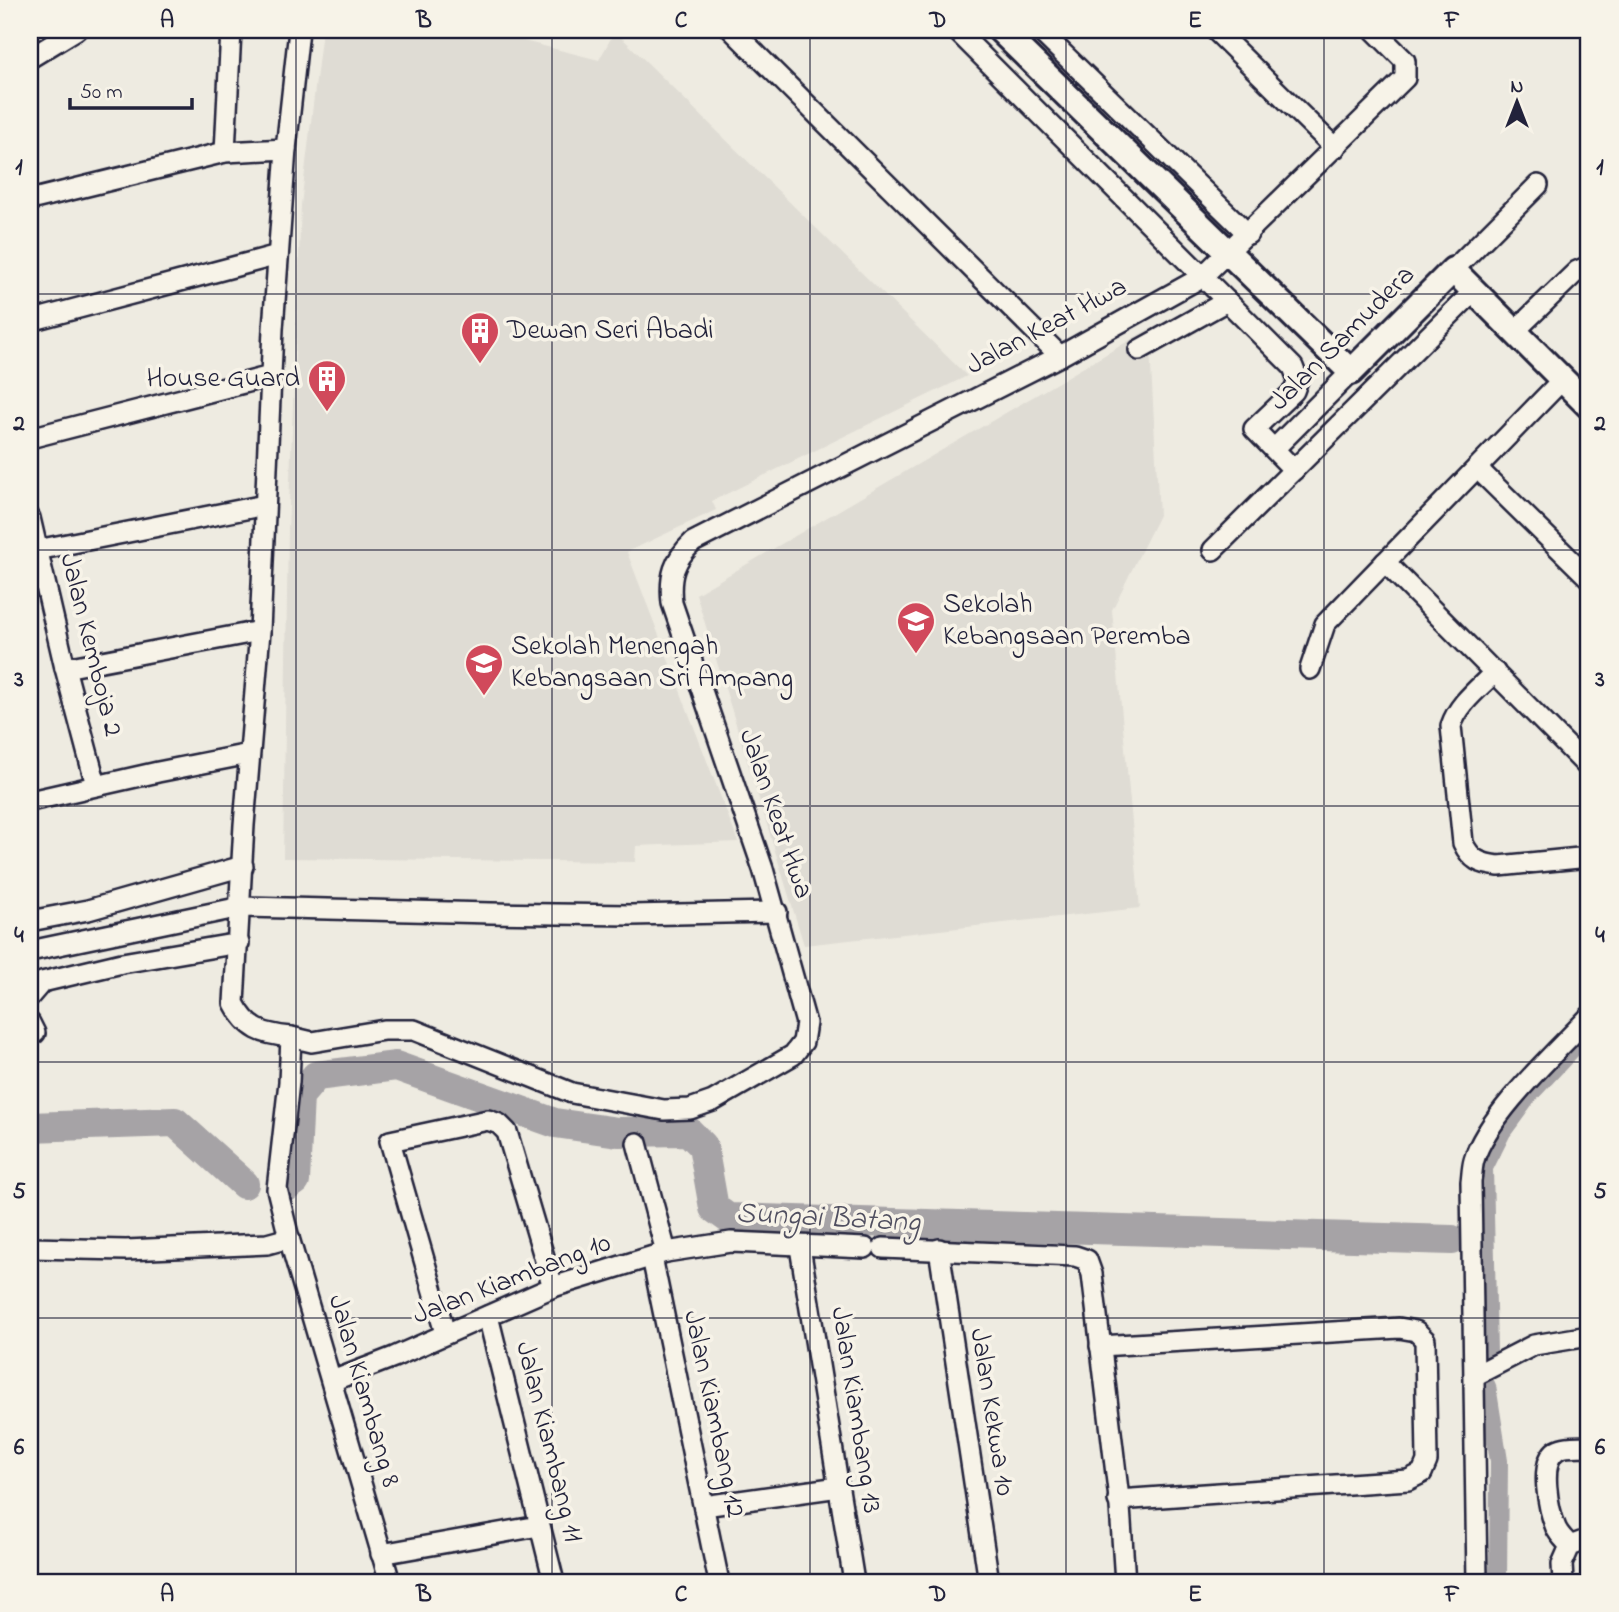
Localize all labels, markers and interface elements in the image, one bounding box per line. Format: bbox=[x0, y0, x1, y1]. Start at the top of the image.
text: A bbox=[160, 5, 174, 38]
text: B bbox=[415, 5, 432, 38]
text: C bbox=[675, 5, 688, 38]
text: D bbox=[929, 5, 946, 38]
text: E bbox=[1188, 5, 1202, 38]
text: F bbox=[1444, 5, 1460, 38]
scale bar bbox=[70, 66, 192, 110]
north arrow bbox=[1482, 66, 1552, 136]
text: N bbox=[1511, 74, 1524, 101]
text: 50 m bbox=[80, 78, 123, 108]
text: 1 bbox=[15, 152, 23, 185]
text: 1 bbox=[1596, 152, 1604, 185]
street label: Jalan Samudera bbox=[1261, 257, 1425, 421]
street label: Jalan Keat Hwa bbox=[959, 267, 1135, 387]
building icon: Dewan Seri Abadi bbox=[459, 310, 501, 365]
place label: Dewan Seri Abadi bbox=[506, 311, 714, 352]
building icon: House Guard bbox=[306, 358, 348, 413]
place label: House Guard bbox=[146, 359, 300, 400]
text: 2 bbox=[12, 408, 25, 441]
text: 2 bbox=[1593, 408, 1606, 441]
street label: Jalan Kemboja 2 bbox=[47, 549, 133, 741]
place label: Sekolah Kebangsaan Peremba bbox=[943, 585, 1191, 658]
school or university icon: Sekolah Kebangsaan Peremba bbox=[895, 600, 937, 655]
place label: Sekolah Menengah Kebangsaan Sri Ampang bbox=[511, 627, 793, 700]
school or university icon: Sekolah Menengah Kebangsaan Sri Ampang bbox=[463, 642, 505, 697]
text: 3 bbox=[13, 664, 24, 697]
text: 3 bbox=[1594, 664, 1605, 697]
street label: Jalan Keat Hwa bbox=[727, 724, 823, 904]
text: 4 bbox=[14, 920, 24, 953]
text: 4 bbox=[1595, 920, 1605, 953]
text: 5 bbox=[12, 1176, 26, 1209]
text: 5 bbox=[1593, 1176, 1607, 1209]
water label: Sungai Batang bbox=[735, 1192, 922, 1246]
street label: Jalan Kiambang 10 bbox=[407, 1223, 617, 1337]
street label: Jalan Kiambang 8 bbox=[316, 1290, 410, 1492]
street label: Jalan Kiambang 13 bbox=[818, 1304, 892, 1516]
street label: Jalan Kiambang 12 bbox=[671, 1307, 755, 1522]
street label: Jalan Kekwa 10 bbox=[958, 1325, 1024, 1499]
street label: Jalan Kiambang 11 bbox=[503, 1337, 593, 1547]
text: 6 bbox=[14, 1432, 25, 1465]
text: 6 bbox=[1595, 1432, 1606, 1465]
text: A bbox=[160, 1579, 174, 1612]
text: B bbox=[415, 1579, 432, 1612]
text: C bbox=[675, 1579, 688, 1612]
text: D bbox=[929, 1579, 946, 1612]
text: E bbox=[1188, 1579, 1202, 1612]
text: F bbox=[1444, 1579, 1460, 1612]

